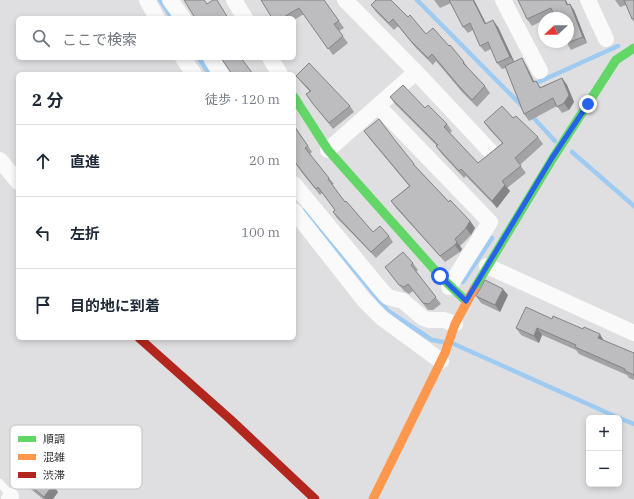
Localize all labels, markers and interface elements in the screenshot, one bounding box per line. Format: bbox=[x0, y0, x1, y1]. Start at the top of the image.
north arrow bbox=[538, 12, 574, 48]
search box bbox=[16, 16, 296, 60]
icon: search bbox=[30, 27, 52, 49]
text: ここで検索 bbox=[62, 30, 137, 49]
text: 2 分 bbox=[32, 89, 63, 111]
text: 徒歩 · 120 m bbox=[205, 91, 280, 108]
route end bbox=[579, 95, 597, 113]
icon: ahead bbox=[32, 150, 54, 172]
text: 直進 bbox=[70, 152, 100, 171]
text: 20 m bbox=[249, 152, 280, 169]
icon: left bbox=[32, 222, 54, 244]
text: 左折 bbox=[70, 224, 100, 243]
text: 100 m bbox=[241, 224, 280, 241]
route start bbox=[431, 267, 449, 285]
icon: arrive bbox=[32, 294, 54, 316]
text: 目的地に到着 bbox=[70, 296, 160, 315]
map controls bbox=[586, 415, 622, 487]
button: + bbox=[586, 415, 622, 451]
legend bbox=[10, 425, 142, 489]
text: 順調 bbox=[43, 432, 65, 446]
text: 混雑 bbox=[43, 450, 65, 464]
button: − bbox=[586, 451, 622, 487]
text: 渋滞 bbox=[43, 468, 65, 482]

